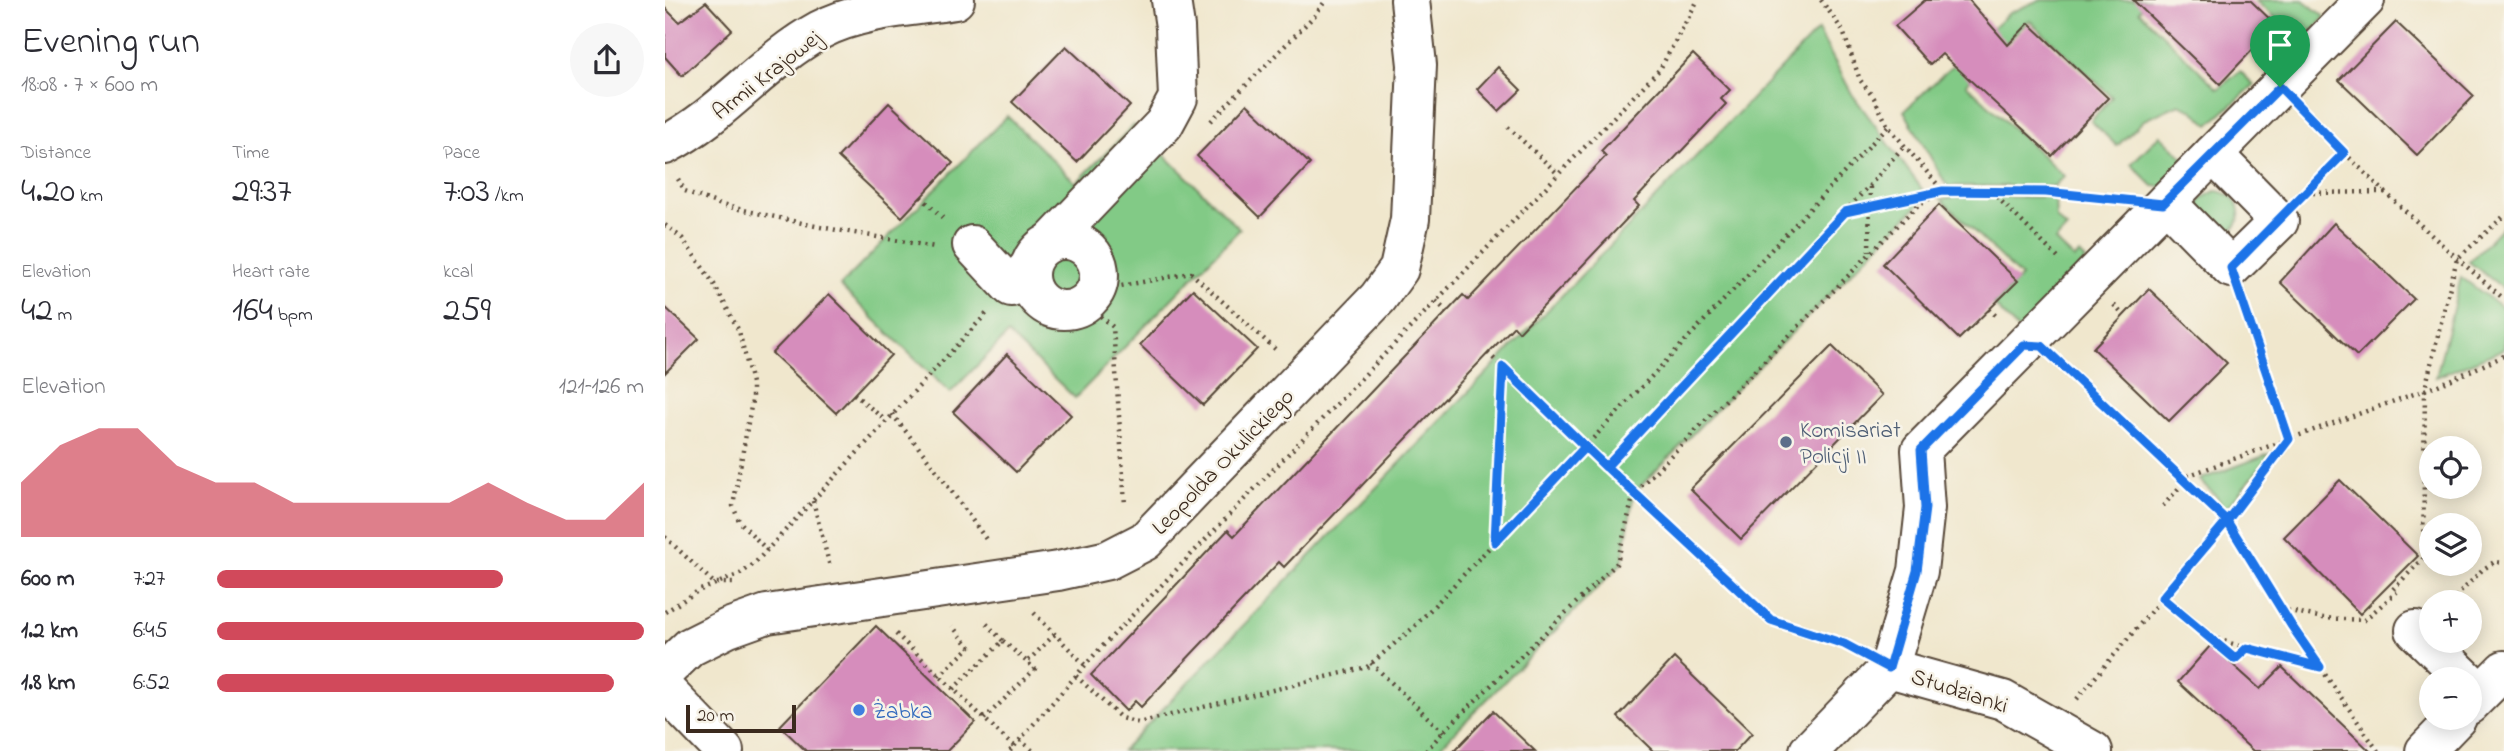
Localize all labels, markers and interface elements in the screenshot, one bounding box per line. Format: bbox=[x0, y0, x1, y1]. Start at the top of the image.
text: Evening run bbox=[21, 15, 200, 71]
pin bbox=[2250, 15, 2310, 87]
street label: Armii Krajowej bbox=[706, 22, 830, 129]
button: share bbox=[570, 23, 644, 97]
icon: arrive bbox=[2261, 26, 2299, 64]
text: 18:08 · 7 × 600 m bbox=[21, 69, 158, 102]
text: Distance bbox=[21, 140, 91, 167]
text: Time bbox=[232, 140, 270, 167]
text: Pace bbox=[443, 140, 480, 167]
text: 4.20 bbox=[21, 167, 75, 218]
text: 29:37 bbox=[232, 167, 292, 218]
text: 7:03 bbox=[443, 167, 490, 218]
text: km bbox=[75, 183, 103, 210]
text: /km bbox=[490, 183, 524, 210]
text: Elevation bbox=[21, 259, 91, 286]
text: Heart rate bbox=[232, 259, 310, 286]
text: kcal bbox=[443, 259, 473, 286]
text: 42 bbox=[21, 286, 53, 337]
text: 164 bbox=[232, 286, 273, 337]
text: 259 bbox=[443, 286, 491, 337]
text: m bbox=[53, 302, 72, 329]
text: bpm bbox=[273, 302, 313, 329]
text: Elevation bbox=[21, 371, 106, 404]
text: 121–126 m bbox=[559, 371, 644, 404]
street label: Leopolda Okulickiego bbox=[1145, 382, 1303, 544]
place label: Komisariat Policji II bbox=[1800, 415, 1901, 474]
marker: Komisariat Policji II bbox=[1778, 434, 1794, 450]
map controls bbox=[2419, 436, 2482, 730]
button: locate bbox=[2419, 436, 2482, 499]
button: layers bbox=[2419, 513, 2482, 576]
text: 600 m bbox=[21, 563, 75, 596]
text: 7:27 bbox=[133, 563, 165, 596]
button: + bbox=[2419, 590, 2482, 653]
text: 1.2 km bbox=[21, 615, 78, 648]
text: 6:45 bbox=[133, 615, 168, 648]
street label: Studzianki bbox=[1906, 661, 2012, 724]
text: 1.8 km bbox=[21, 667, 75, 700]
text: 6:52 bbox=[133, 667, 170, 700]
button: − bbox=[2419, 667, 2482, 730]
place label: Żabka bbox=[873, 696, 932, 729]
scale bar bbox=[686, 702, 796, 734]
marker: Żabka bbox=[851, 702, 867, 718]
text: 20 m bbox=[697, 703, 734, 730]

